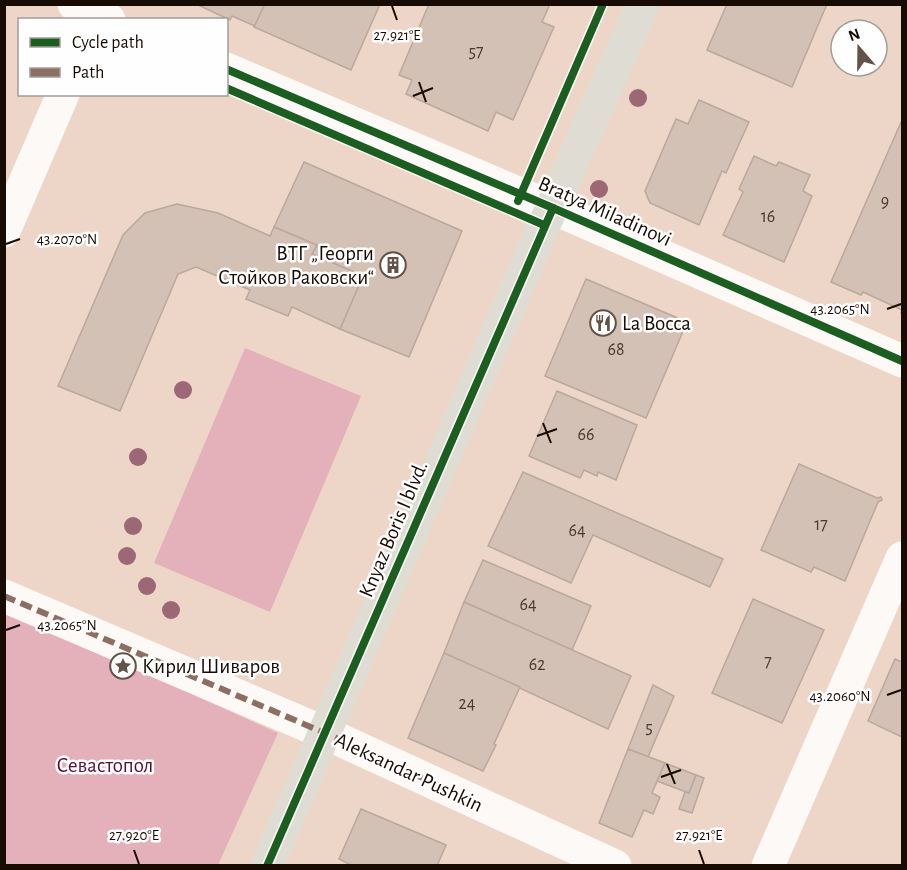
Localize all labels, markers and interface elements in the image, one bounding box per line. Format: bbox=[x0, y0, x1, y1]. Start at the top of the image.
legend bbox=[18, 18, 228, 96]
north arrow bbox=[829, 18, 889, 78]
text: N bbox=[846, 25, 862, 44]
text: 27.921°E bbox=[373, 28, 421, 43]
text: Cycle path bbox=[72, 34, 144, 52]
house number: 57 bbox=[468, 43, 484, 61]
text: Path bbox=[72, 64, 104, 82]
street label: Bratya Miladinovi bbox=[535, 173, 674, 250]
house number: 9 bbox=[881, 193, 889, 211]
house number: 16 bbox=[761, 208, 775, 226]
text: 43.2070°N bbox=[37, 232, 97, 247]
place label: ВТГ „Георги Стойков Раковски“ bbox=[218, 243, 374, 288]
building icon: ВТГ „Георги Стойков Раковски“ bbox=[378, 250, 408, 280]
text: 43.2065°N bbox=[810, 302, 870, 317]
restaurant icon: La Bocca bbox=[588, 308, 618, 338]
place label: La Bocca bbox=[622, 313, 691, 334]
house number: 68 bbox=[608, 341, 625, 359]
house number: 66 bbox=[578, 426, 594, 444]
street label: Knyaz Boris I blvd. bbox=[355, 458, 432, 600]
house number: 17 bbox=[814, 516, 828, 534]
house number: 64 bbox=[568, 522, 586, 540]
house number: 64 bbox=[519, 596, 537, 614]
text: 43.2065°N bbox=[37, 618, 97, 633]
place icon: Кирил Шиваров bbox=[108, 651, 138, 681]
house number: 7 bbox=[764, 653, 772, 671]
place label: Кирил Шиваров bbox=[142, 656, 280, 677]
house number: 62 bbox=[529, 656, 545, 674]
text: 43.2060°N bbox=[809, 689, 871, 704]
house number: 24 bbox=[459, 695, 476, 713]
house number: 5 bbox=[645, 719, 653, 737]
street label: Aleksandar Pushkin bbox=[331, 729, 486, 816]
park label: Севастопол bbox=[57, 755, 153, 776]
text: 27.920°E bbox=[109, 828, 159, 843]
text: 27.921°E bbox=[675, 828, 723, 843]

